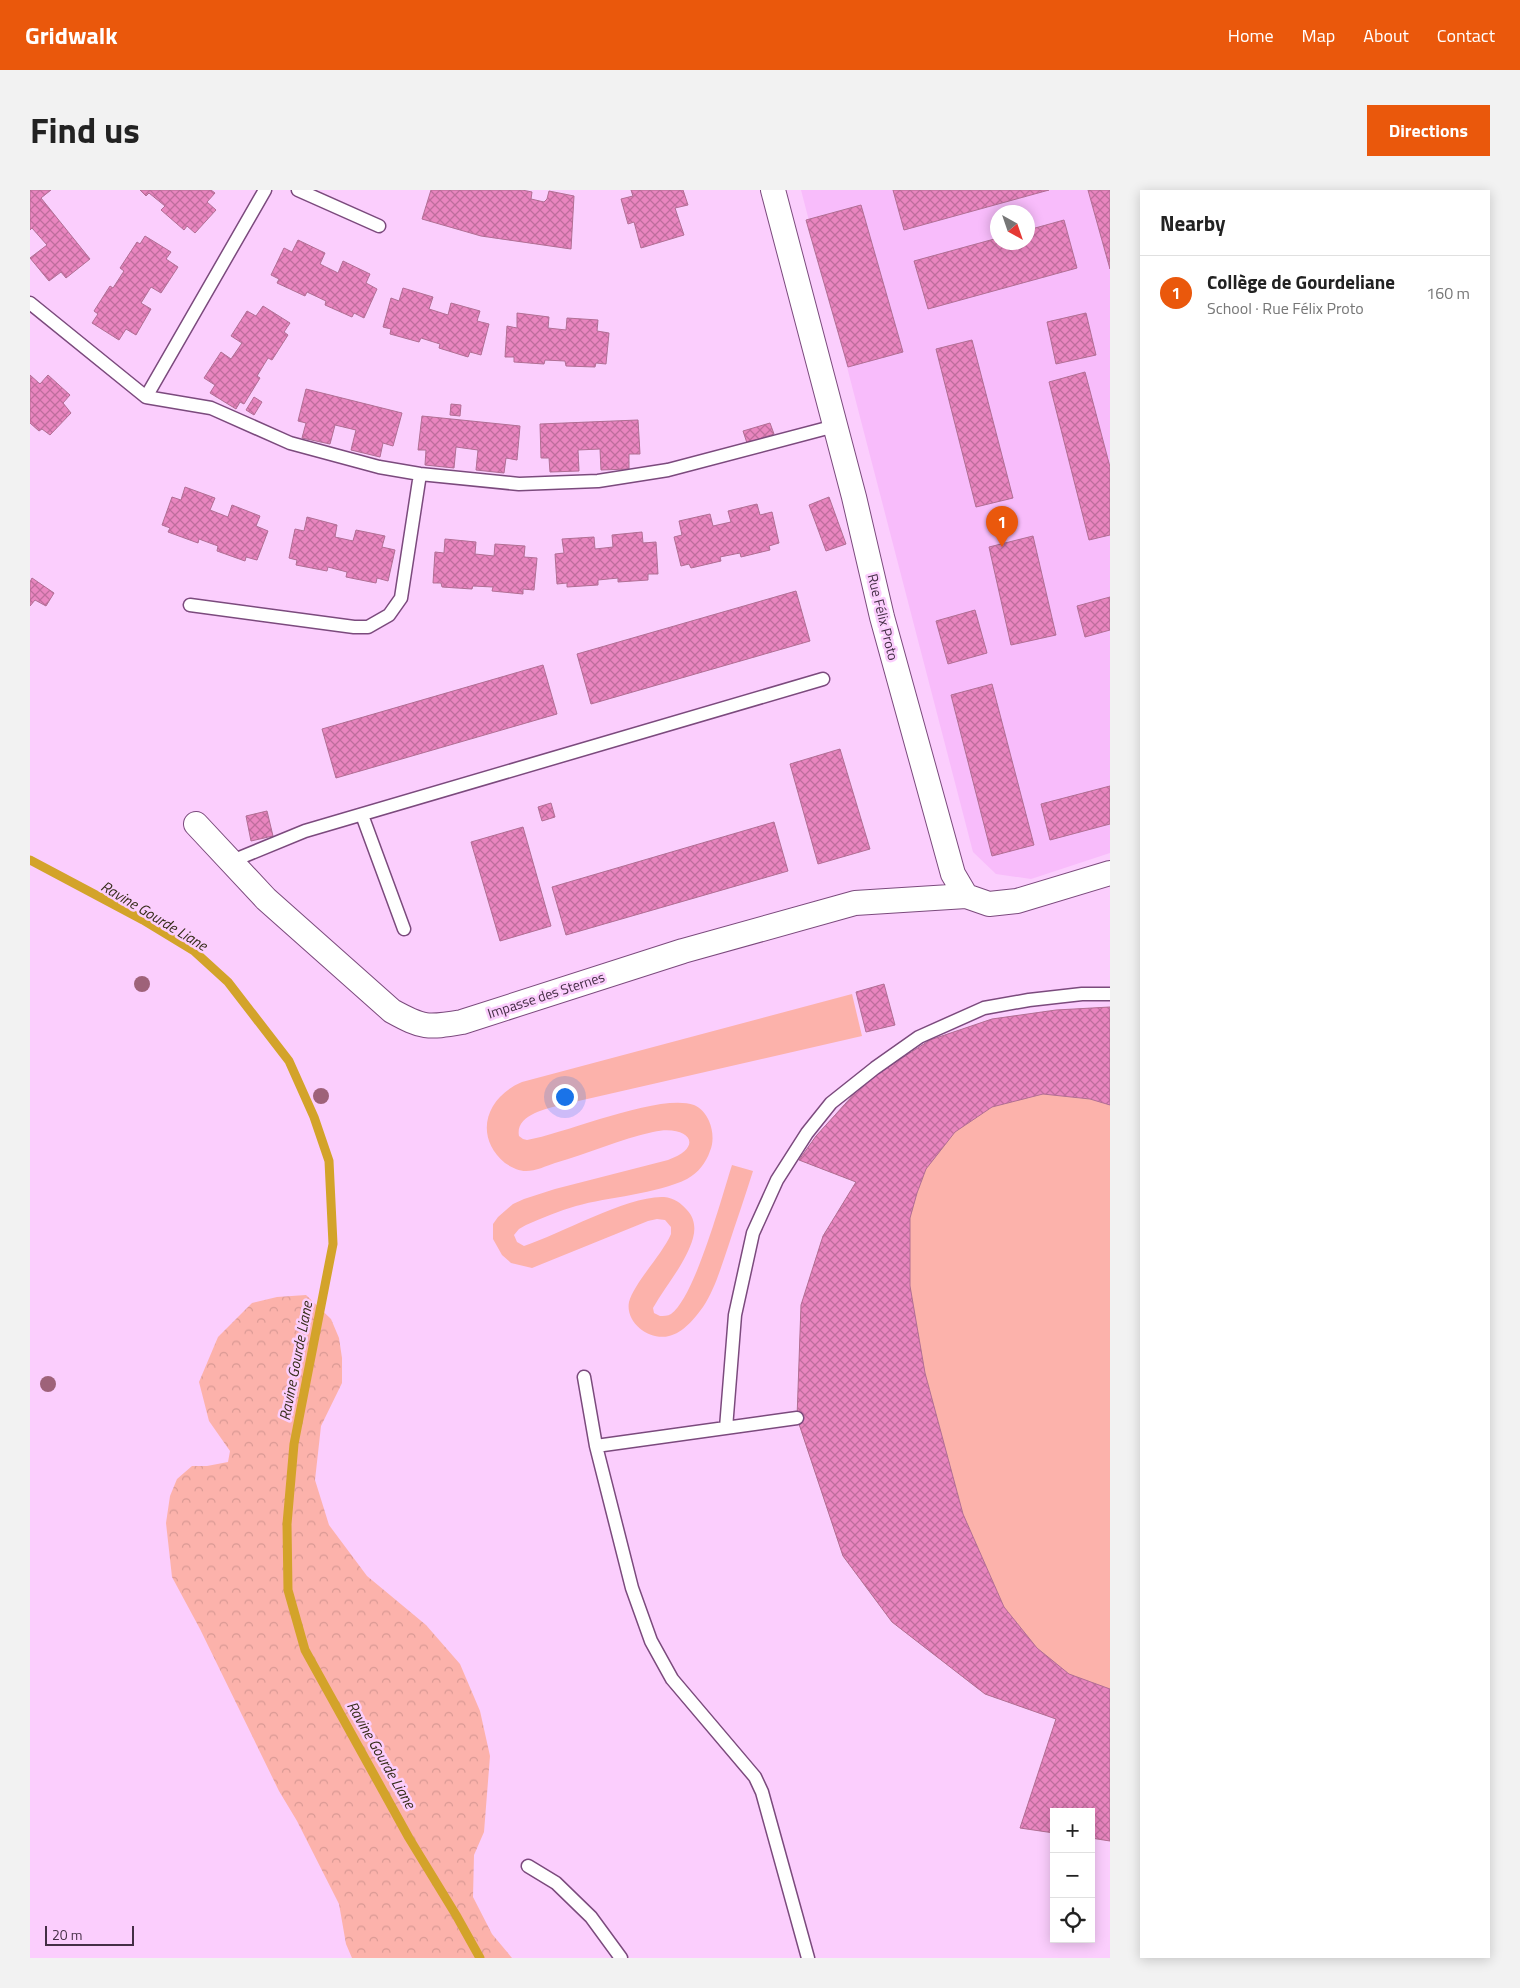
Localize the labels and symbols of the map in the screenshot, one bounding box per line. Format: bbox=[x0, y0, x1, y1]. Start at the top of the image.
north arrow bbox=[990, 205, 1035, 250]
pin: 1 bbox=[986, 506, 1018, 547]
street label: Rue Félix Proto bbox=[863, 571, 904, 662]
water label: Ravine Gourde Liane bbox=[97, 875, 213, 957]
street label: Impasse des Sternes bbox=[485, 966, 607, 1023]
your location bbox=[552, 1084, 578, 1110]
water label: Ravine Gourde Liane bbox=[273, 1298, 319, 1422]
water label: Ravine Gourde Liane bbox=[341, 1697, 422, 1814]
scale bar bbox=[45, 1923, 134, 1946]

